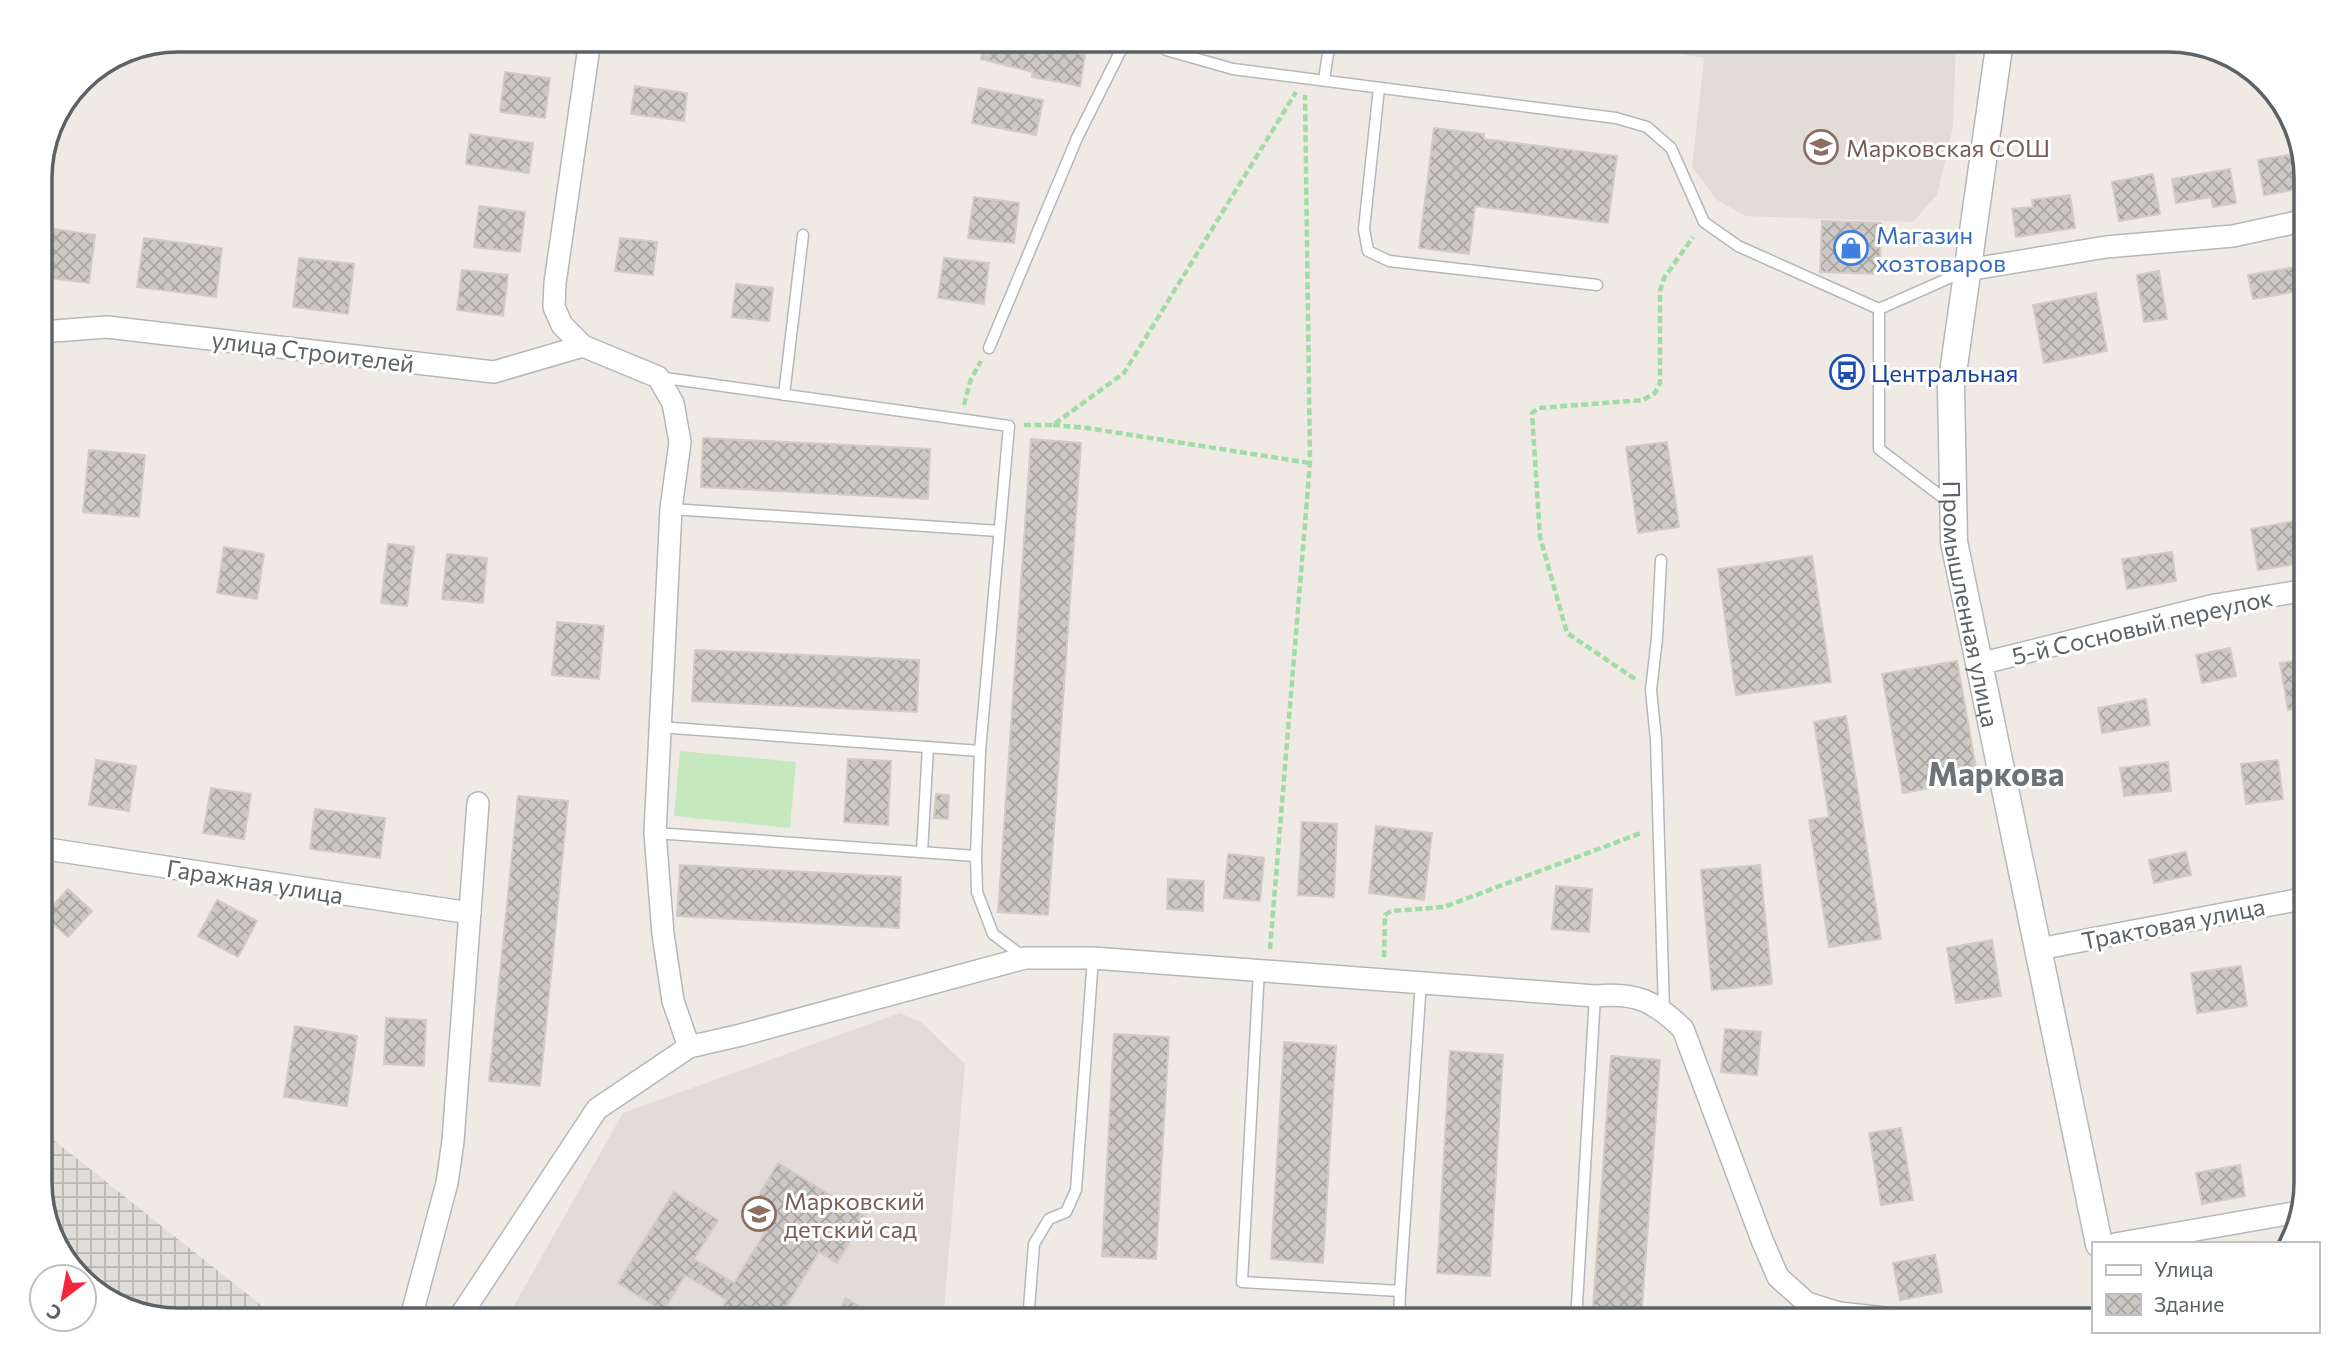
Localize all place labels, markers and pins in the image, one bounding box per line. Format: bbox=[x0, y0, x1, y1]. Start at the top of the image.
school or university icon: Марковская СОШ bbox=[1802, 128, 1840, 166]
place label: Марковская СОШ bbox=[1846, 133, 2050, 162]
place label: Магазин хозтоваров bbox=[1876, 220, 2006, 277]
shop icon: Магазин хозтоваров bbox=[1832, 229, 1870, 267]
bus stop icon: Центральная bbox=[1828, 353, 1866, 391]
place label: Центральная bbox=[1871, 358, 2018, 387]
place label: Марковский детский сад bbox=[784, 1186, 925, 1243]
school or university icon: Марковский детский сад bbox=[740, 1195, 778, 1233]

